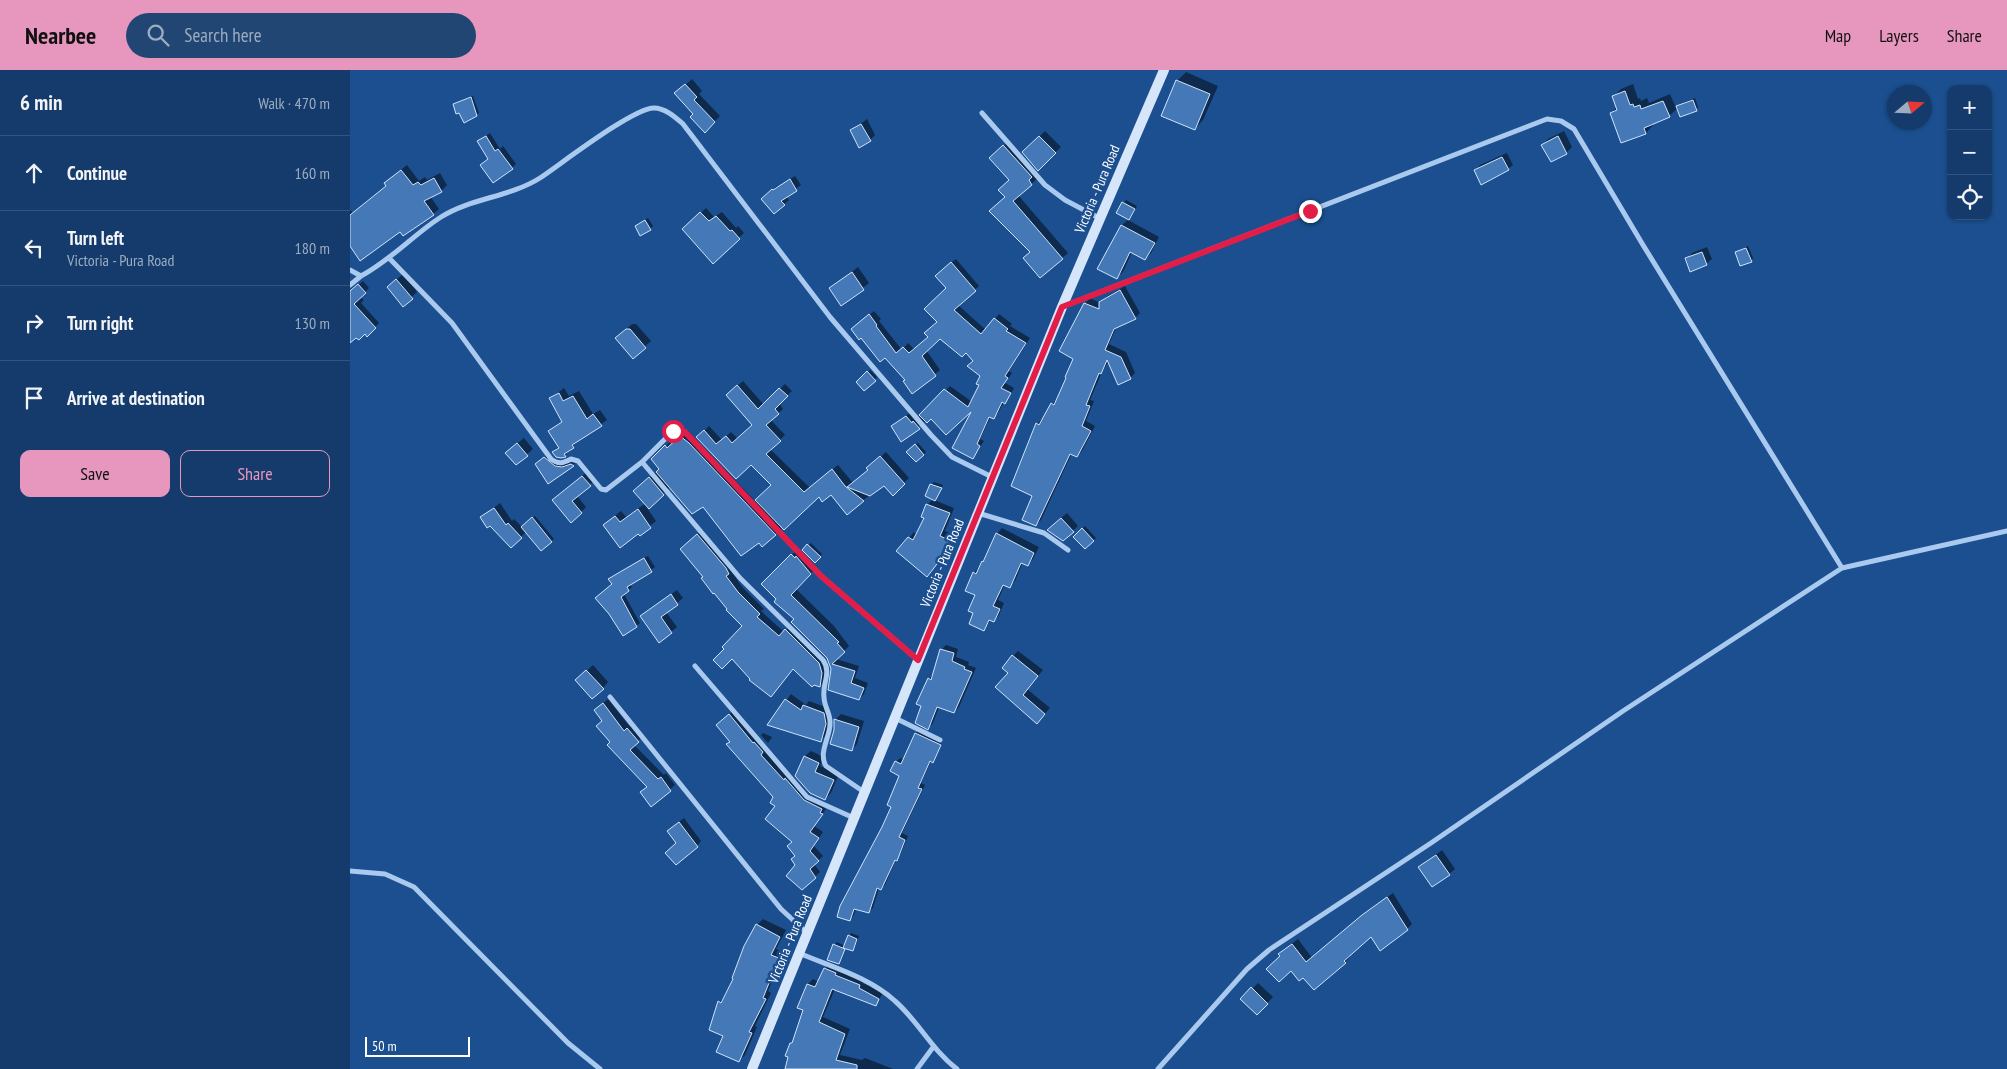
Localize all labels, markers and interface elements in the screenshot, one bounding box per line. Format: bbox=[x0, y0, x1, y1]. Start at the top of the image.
search box bbox=[126, 13, 476, 58]
text: Nearbee bbox=[25, 20, 96, 51]
icon: search bbox=[144, 21, 172, 49]
text: Search here bbox=[184, 23, 262, 47]
text: Map bbox=[1825, 24, 1851, 47]
text: Layers bbox=[1879, 24, 1919, 47]
text: Share bbox=[1947, 24, 1982, 47]
north arrow bbox=[1887, 85, 1932, 130]
map controls bbox=[1947, 85, 1992, 220]
button: + bbox=[1947, 85, 1992, 130]
text: 6 min bbox=[20, 89, 62, 116]
text: Walk · 470 m bbox=[258, 93, 330, 113]
button: − bbox=[1947, 130, 1992, 175]
street label: Victoria - Pura Road bbox=[1070, 142, 1124, 237]
icon: ahead bbox=[20, 159, 48, 187]
text: Continue bbox=[67, 161, 127, 185]
text: 160 m bbox=[295, 163, 330, 183]
button: locate bbox=[1947, 175, 1992, 220]
route end bbox=[1299, 200, 1322, 223]
text: Turn left bbox=[67, 226, 124, 250]
icon: left bbox=[20, 234, 48, 262]
text: 180 m bbox=[295, 238, 330, 258]
text: Victoria - Pura Road bbox=[67, 250, 174, 270]
icon: right bbox=[20, 309, 48, 337]
text: Turn right bbox=[67, 311, 133, 335]
text: 130 m bbox=[295, 313, 330, 333]
icon: arrive bbox=[20, 384, 48, 412]
text: Arrive at destination bbox=[67, 386, 205, 410]
route start bbox=[662, 420, 685, 443]
button: Save bbox=[20, 450, 170, 497]
button: Share bbox=[180, 450, 330, 497]
street label: Victoria - Pura Road bbox=[916, 516, 968, 611]
street label: Victoria - Pura Road bbox=[764, 892, 816, 987]
scale bar bbox=[365, 1034, 470, 1057]
text: 50 m bbox=[372, 1037, 397, 1055]

